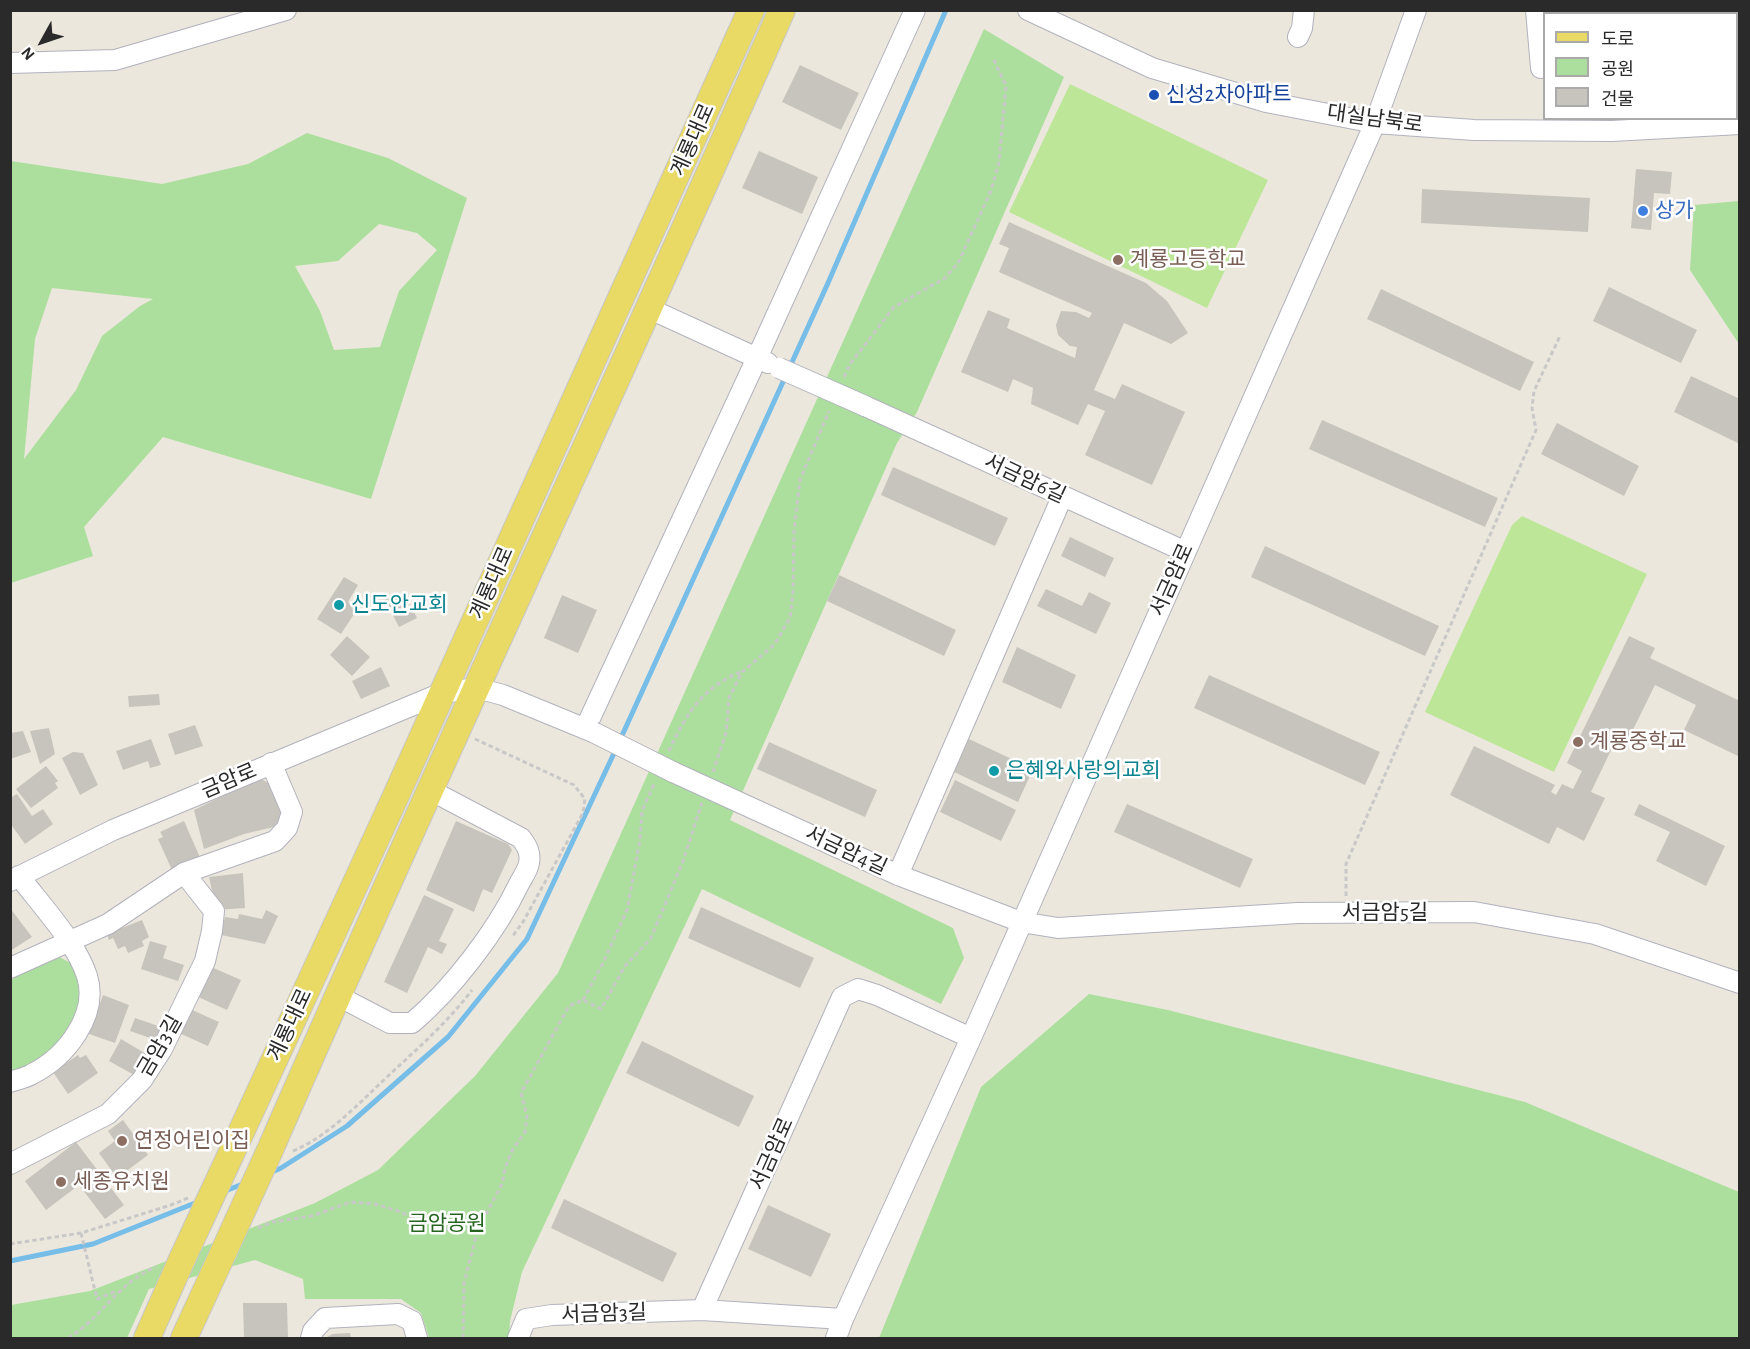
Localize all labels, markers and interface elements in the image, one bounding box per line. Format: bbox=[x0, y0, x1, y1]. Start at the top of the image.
north arrow bbox=[12, 12, 72, 72]
legend bbox=[1543, 12, 1738, 120]
text: 도로 bbox=[1601, 31, 1634, 49]
text: N bbox=[19, 44, 38, 63]
text: 공원 bbox=[1601, 61, 1634, 79]
place label: 신성2차아파트 bbox=[1166, 82, 1291, 108]
marker: 신성2차아파트 bbox=[1147, 88, 1161, 102]
text: 건물 bbox=[1601, 91, 1634, 109]
street label: 계룡대로 bbox=[666, 100, 720, 180]
street label: 대실남북로 bbox=[1325, 100, 1425, 138]
place label: 상가 bbox=[1655, 198, 1694, 224]
marker: 상가 bbox=[1636, 204, 1650, 218]
place label: 계룡고등학교 bbox=[1130, 247, 1246, 273]
marker: 계룡고등학교 bbox=[1111, 253, 1125, 267]
street label: 서금암6길 bbox=[980, 449, 1070, 509]
street label: 서금암로 bbox=[1145, 540, 1199, 620]
street label: 계룡대로 bbox=[465, 543, 519, 623]
place label: 신도안교회 bbox=[351, 592, 448, 618]
marker: 신도안교회 bbox=[332, 598, 346, 612]
place label: 계룡중학교 bbox=[1590, 729, 1687, 755]
marker: 계룡중학교 bbox=[1571, 735, 1585, 749]
street label: 금암로 bbox=[197, 758, 261, 804]
place label: 은혜와사랑의교회 bbox=[1006, 758, 1161, 784]
marker: 은혜와사랑의교회 bbox=[987, 764, 1001, 778]
street label: 서금암4길 bbox=[801, 821, 891, 881]
street label: 서금암5길 bbox=[1342, 900, 1428, 926]
street label: 계룡대로 bbox=[262, 985, 318, 1065]
street label: 금암3길 bbox=[132, 1011, 188, 1081]
street label: 서금암로 bbox=[745, 1114, 799, 1194]
place label: 연정어린이집 bbox=[134, 1128, 250, 1154]
marker: 연정어린이집 bbox=[115, 1134, 129, 1148]
place label: 세종유치원 bbox=[73, 1169, 170, 1195]
marker: 세종유치원 bbox=[54, 1175, 68, 1189]
park label: 금암공원 bbox=[408, 1211, 486, 1237]
street label: 서금암3길 bbox=[561, 1300, 647, 1328]

